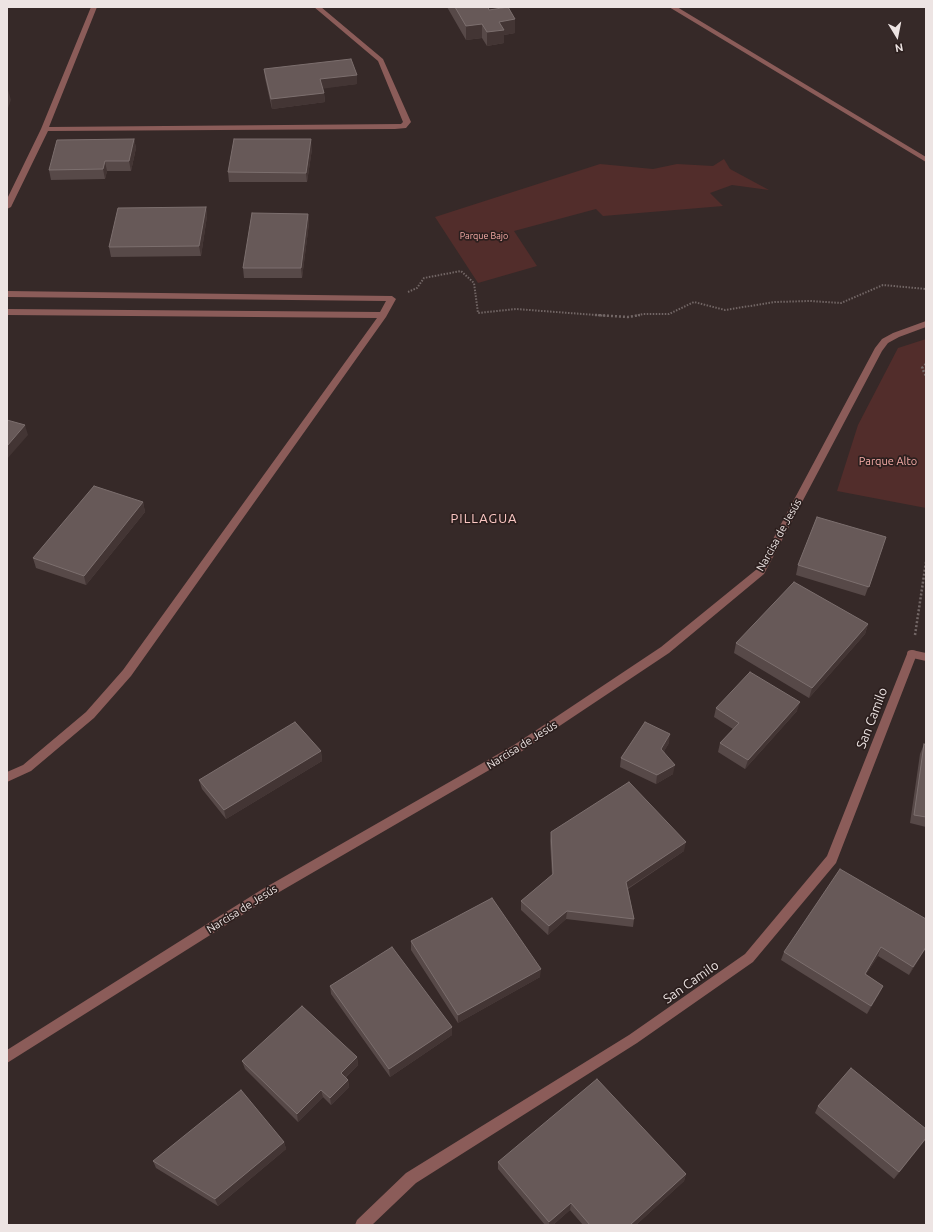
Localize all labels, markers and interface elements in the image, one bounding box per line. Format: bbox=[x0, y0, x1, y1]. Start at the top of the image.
north arrow bbox=[877, 16, 917, 56]
text: N bbox=[894, 41, 904, 54]
park label: Parque Bajo bbox=[460, 231, 508, 241]
park label: Parque Alto bbox=[859, 454, 917, 468]
street label: Narcisa de Jesús bbox=[754, 496, 804, 574]
district label: PILLAGUA bbox=[451, 511, 517, 527]
street label: San Camilo bbox=[853, 685, 891, 751]
street label: Narcisa de Jesús bbox=[484, 718, 560, 772]
street label: Narcisa de Jesús bbox=[204, 882, 280, 936]
street label: San Camilo bbox=[660, 957, 722, 1007]

